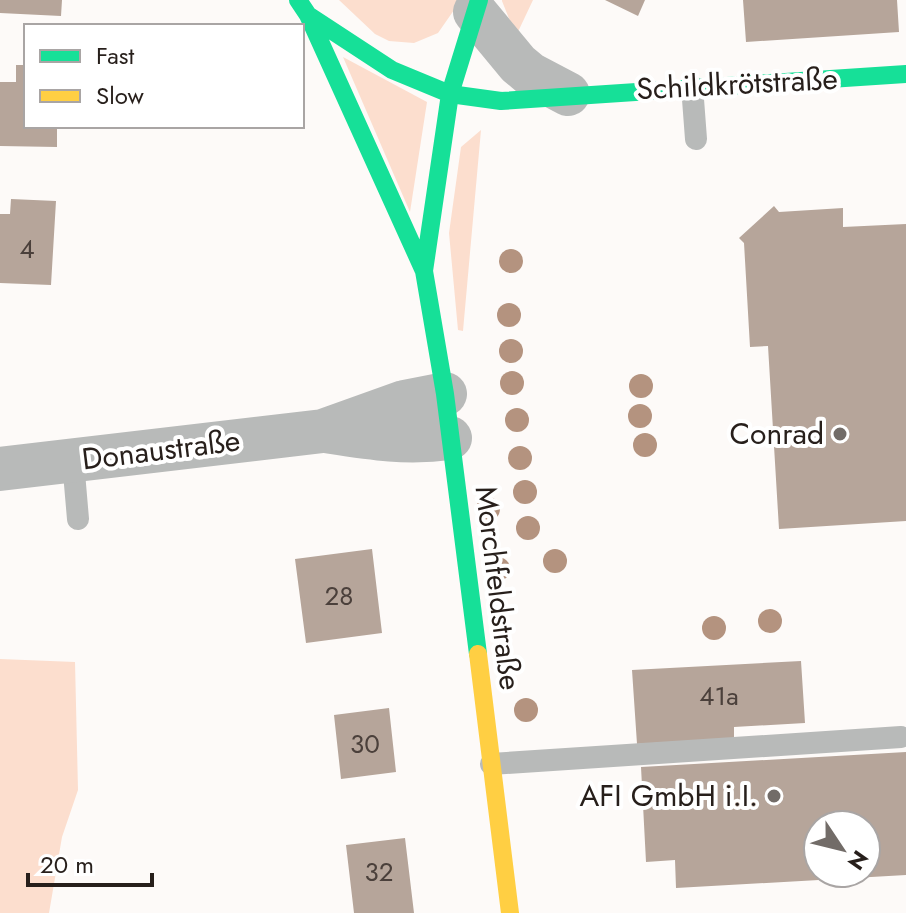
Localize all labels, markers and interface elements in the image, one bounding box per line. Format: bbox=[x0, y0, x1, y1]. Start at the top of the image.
legend bbox=[24, 24, 304, 128]
text: Fast bbox=[96, 38, 134, 73]
street label: Schildkrötstraße bbox=[635, 57, 839, 110]
text: Slow bbox=[96, 78, 144, 113]
house number: 4 bbox=[19, 230, 35, 268]
place label: Conrad bbox=[730, 412, 824, 455]
street label: Donaustraße bbox=[79, 418, 243, 481]
marker: Conrad bbox=[831, 425, 849, 443]
street label: Morchfeldstraße bbox=[465, 484, 532, 692]
house number: 28 bbox=[325, 577, 354, 615]
house number: 41a bbox=[699, 677, 739, 715]
house number: 30 bbox=[350, 725, 380, 763]
place label: AFI GmbH i.I. bbox=[580, 774, 758, 817]
marker: AFI GmbH i.I. bbox=[765, 787, 783, 805]
north arrow bbox=[802, 809, 882, 889]
scale bar bbox=[28, 837, 152, 887]
text: N bbox=[840, 844, 876, 877]
text: 20 m bbox=[40, 847, 94, 882]
house number: 32 bbox=[365, 853, 394, 891]

